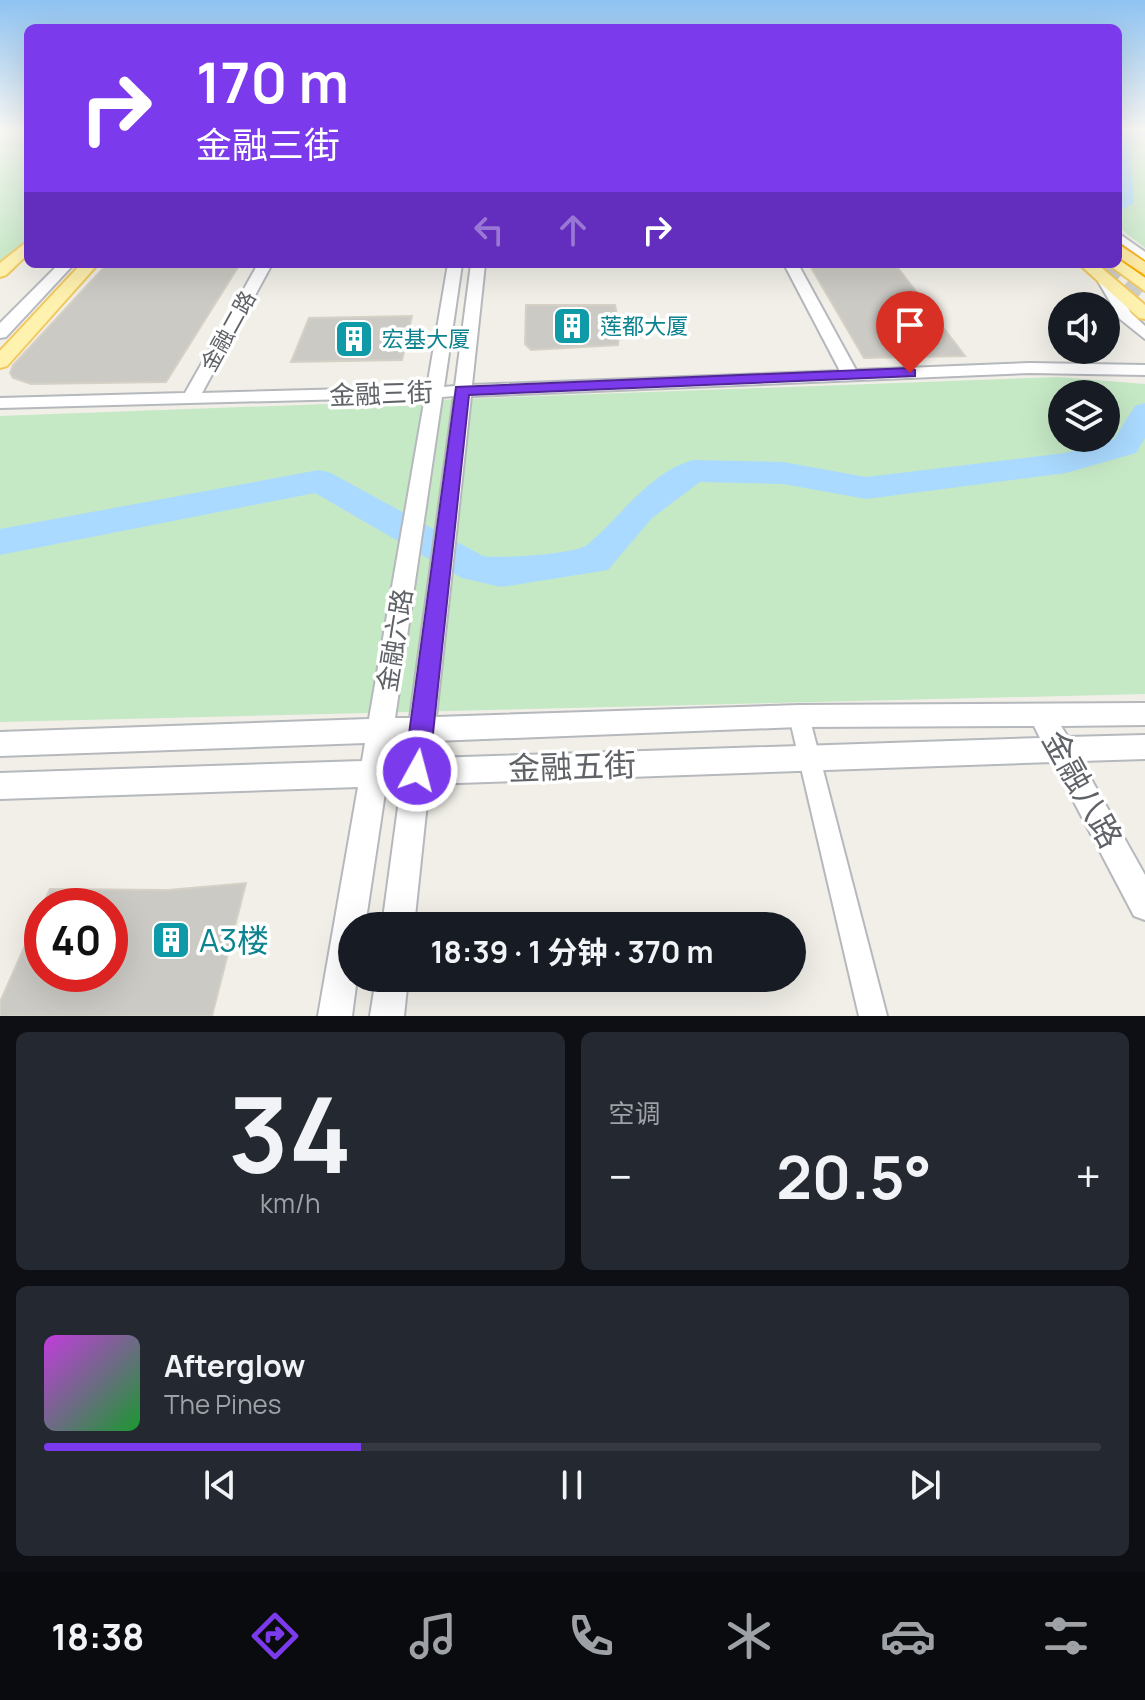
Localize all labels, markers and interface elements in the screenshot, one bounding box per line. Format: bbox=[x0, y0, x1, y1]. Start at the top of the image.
text: 170 m bbox=[196, 43, 349, 120]
icon: right bbox=[64, 56, 168, 160]
text: 金融三街 bbox=[196, 120, 340, 169]
icon: left bbox=[467, 208, 511, 252]
icon: ahead bbox=[551, 208, 595, 252]
icon: right bbox=[635, 208, 679, 252]
street label: 金融二路 bbox=[194, 285, 262, 377]
pin bbox=[876, 291, 944, 373]
map controls bbox=[1048, 292, 1120, 452]
button: sound bbox=[1048, 292, 1120, 364]
icon: arrive bbox=[888, 303, 932, 347]
building icon: 莲都大厦 bbox=[551, 305, 593, 347]
place label: 莲都大厦 bbox=[600, 311, 688, 341]
building icon: 宏基大厦 bbox=[333, 318, 375, 360]
place label: 宏基大厦 bbox=[382, 324, 470, 354]
street label: 金融三街 bbox=[328, 373, 434, 413]
button: layers bbox=[1048, 380, 1120, 452]
street label: 金融六路 bbox=[368, 586, 420, 694]
street label: 金融八路 bbox=[1033, 722, 1133, 856]
position arrow bbox=[375, 729, 459, 813]
street label: 金融五街 bbox=[507, 742, 637, 790]
speed limit sign: 40 bbox=[24, 888, 128, 992]
place label: A3楼 bbox=[199, 918, 269, 962]
building icon: A3楼 bbox=[150, 919, 192, 961]
text: 18:39 · 1 分钟 · 370 m bbox=[430, 931, 714, 972]
text: 34 bbox=[228, 1062, 352, 1204]
text: 空调 bbox=[609, 1095, 661, 1131]
text: 20.5° bbox=[776, 1135, 932, 1217]
text: − bbox=[609, 1146, 632, 1206]
text: + bbox=[1076, 1146, 1101, 1206]
text: km/h bbox=[260, 1185, 320, 1221]
text: Afterglow bbox=[164, 1345, 305, 1386]
text: The Pines bbox=[164, 1386, 281, 1422]
icon: previous bbox=[198, 1463, 242, 1507]
icon: pause bbox=[550, 1463, 594, 1507]
icon: next bbox=[903, 1463, 947, 1507]
icon: directions bbox=[247, 1608, 303, 1664]
icon: music bbox=[405, 1608, 461, 1664]
icon: phone bbox=[563, 1608, 619, 1664]
icon: climate bbox=[721, 1608, 777, 1664]
icon: car bbox=[880, 1608, 936, 1664]
icon: filters bbox=[1038, 1608, 1094, 1664]
text: 18:38 bbox=[51, 1612, 144, 1661]

